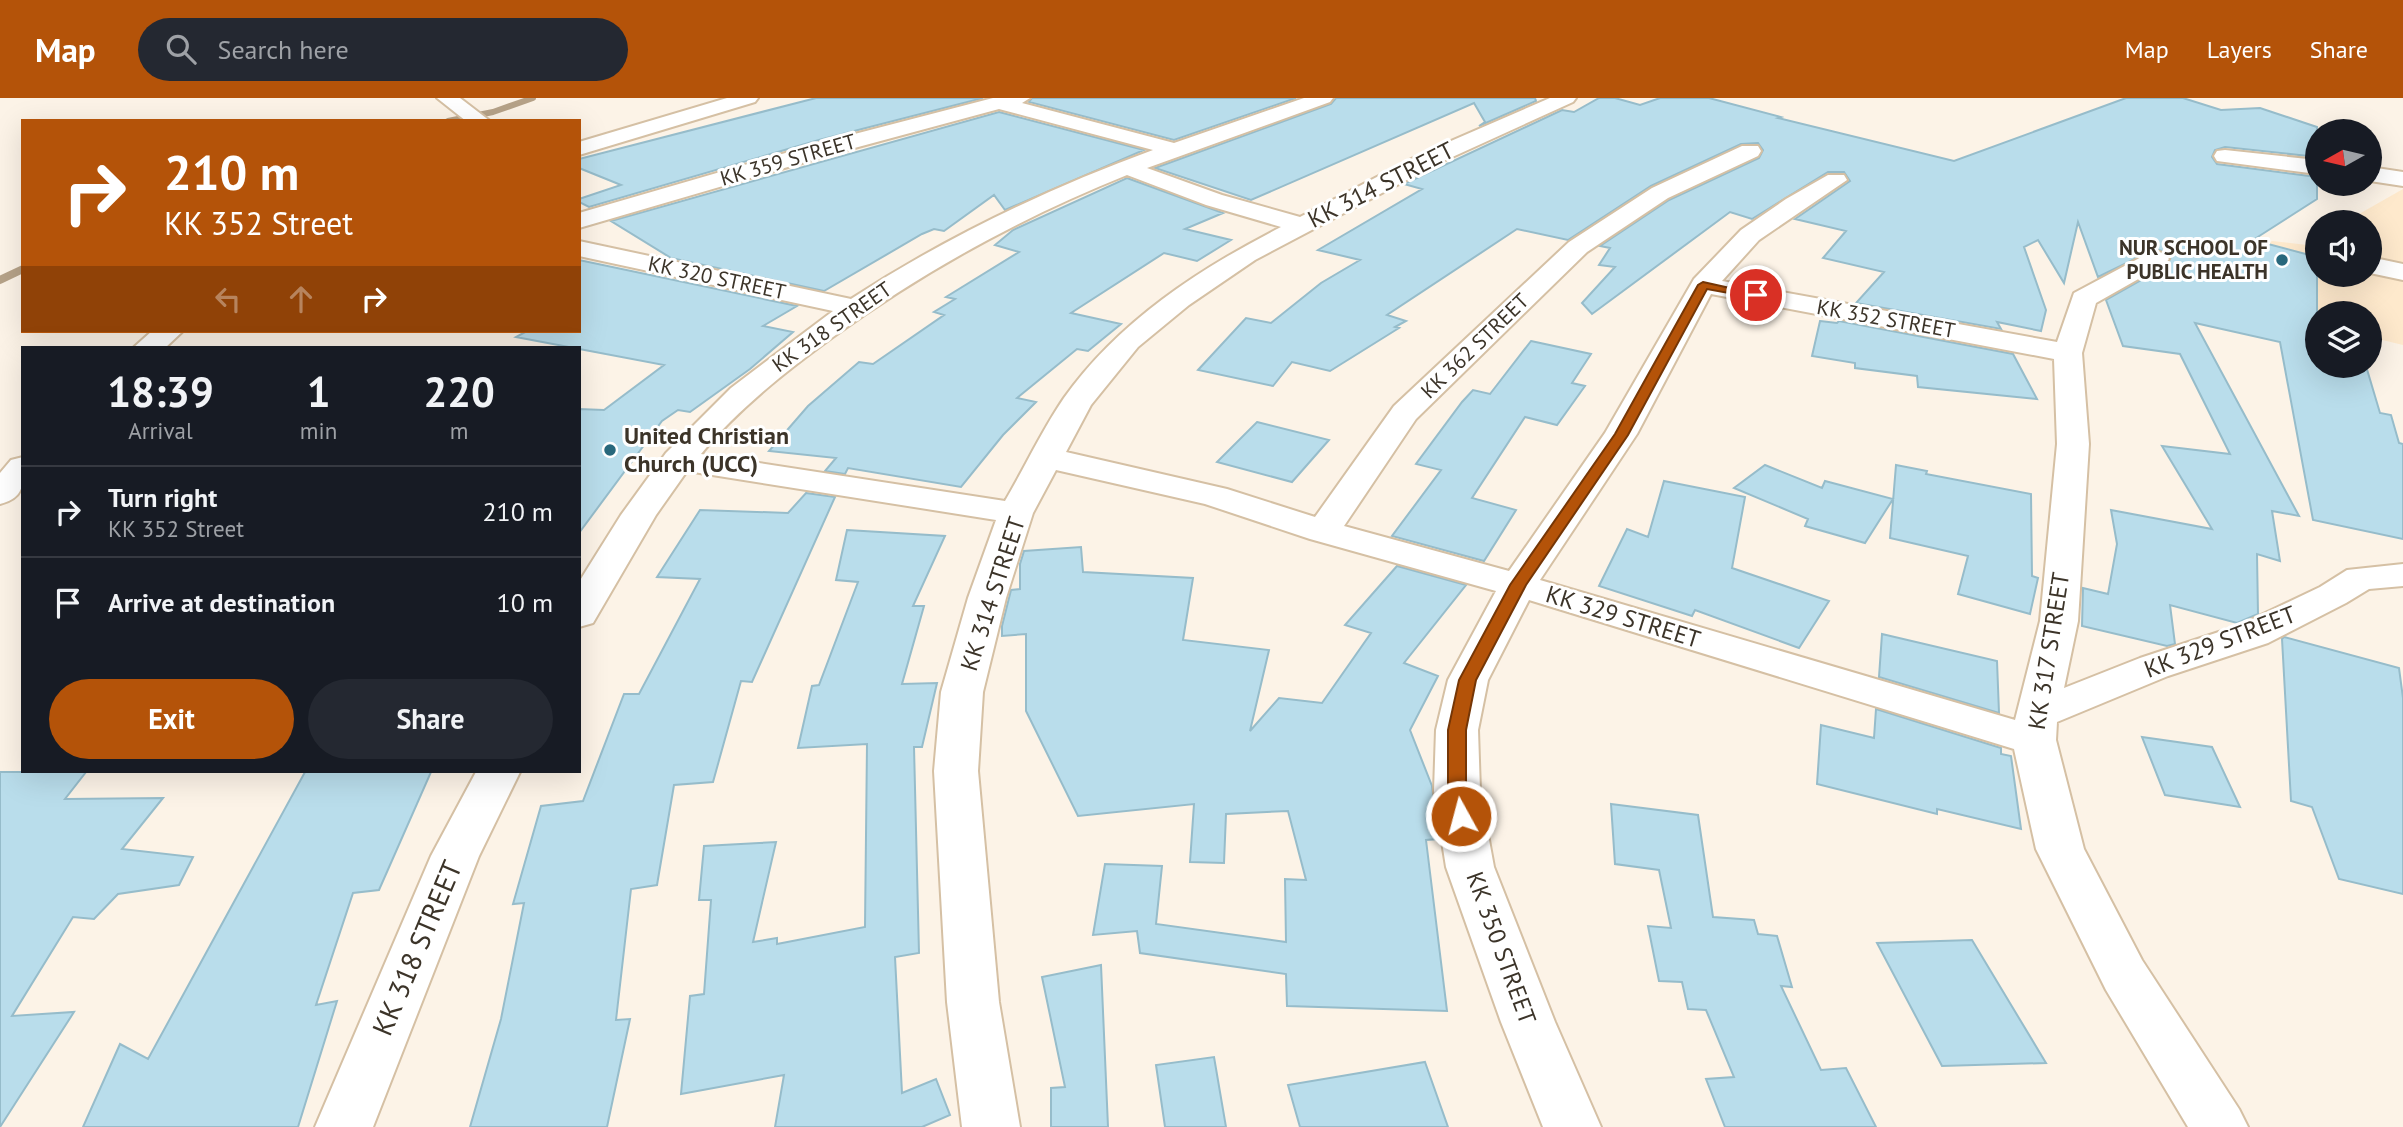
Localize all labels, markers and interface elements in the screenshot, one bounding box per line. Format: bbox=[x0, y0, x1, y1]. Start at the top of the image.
search box bbox=[138, 18, 628, 81]
text: Map bbox=[35, 28, 96, 71]
icon: search bbox=[162, 30, 200, 68]
text: Search here bbox=[218, 33, 349, 66]
text: Map bbox=[2125, 34, 2169, 65]
text: Layers bbox=[2207, 34, 2272, 65]
text: Share bbox=[2310, 34, 2368, 65]
north arrow bbox=[2305, 119, 2382, 196]
map controls bbox=[2305, 119, 2382, 378]
street label: KK 359 STREET bbox=[717, 127, 859, 192]
street label: KK 314 STREET bbox=[1302, 134, 1459, 235]
text: 210 m bbox=[164, 140, 299, 204]
icon: right bbox=[49, 147, 140, 238]
text: KK 352 Street bbox=[164, 202, 353, 244]
button: sound bbox=[2305, 210, 2382, 287]
place label: NUR SCHOOL OF PUBLIC HEALTH bbox=[2119, 234, 2268, 285]
street label: KK 320 STREET bbox=[646, 250, 789, 305]
marker: NUR SCHOOL OF PUBLIC HEALTH bbox=[2274, 252, 2290, 268]
pin bbox=[1726, 265, 1786, 325]
street label: KK 318 STREET bbox=[767, 275, 897, 378]
icon: arrive bbox=[1737, 276, 1775, 314]
icon: left bbox=[209, 280, 247, 318]
icon: ahead bbox=[282, 280, 320, 318]
icon: right bbox=[355, 280, 393, 318]
street label: KK 362 STREET bbox=[1415, 287, 1535, 404]
street label: KK 352 STREET bbox=[1815, 293, 1958, 344]
button: layers bbox=[2305, 301, 2382, 378]
text: 18:39 bbox=[107, 364, 214, 419]
text: 1 bbox=[307, 364, 330, 419]
text: 220 bbox=[423, 364, 495, 419]
text: Arrival bbox=[128, 416, 193, 445]
text: min bbox=[300, 416, 337, 445]
text: m bbox=[450, 416, 468, 445]
place label: United Christian Church (UCC) bbox=[624, 420, 789, 479]
marker: United Christian Church (UCC) bbox=[602, 442, 618, 458]
text: Turn right bbox=[108, 481, 217, 514]
icon: right bbox=[49, 493, 87, 531]
text: 210 m bbox=[482, 495, 553, 528]
street label: KK 314 STREET bbox=[953, 513, 1032, 675]
text: KK 352 Street bbox=[108, 514, 244, 543]
street label: KK 317 STREET bbox=[2021, 570, 2076, 732]
street label: KK 329 STREET bbox=[1542, 578, 1704, 655]
icon: arrive bbox=[49, 584, 87, 622]
text: Arrive at destination bbox=[108, 586, 335, 619]
text: 10 m bbox=[497, 586, 553, 619]
street label: KK 329 STREET bbox=[2140, 598, 2300, 685]
button: Exit bbox=[49, 679, 294, 759]
button: Share bbox=[308, 679, 553, 759]
position arrow bbox=[1424, 779, 1498, 853]
street label: KK 318 STREET bbox=[363, 854, 470, 1041]
street label: KK 350 STREET bbox=[1460, 867, 1543, 1028]

